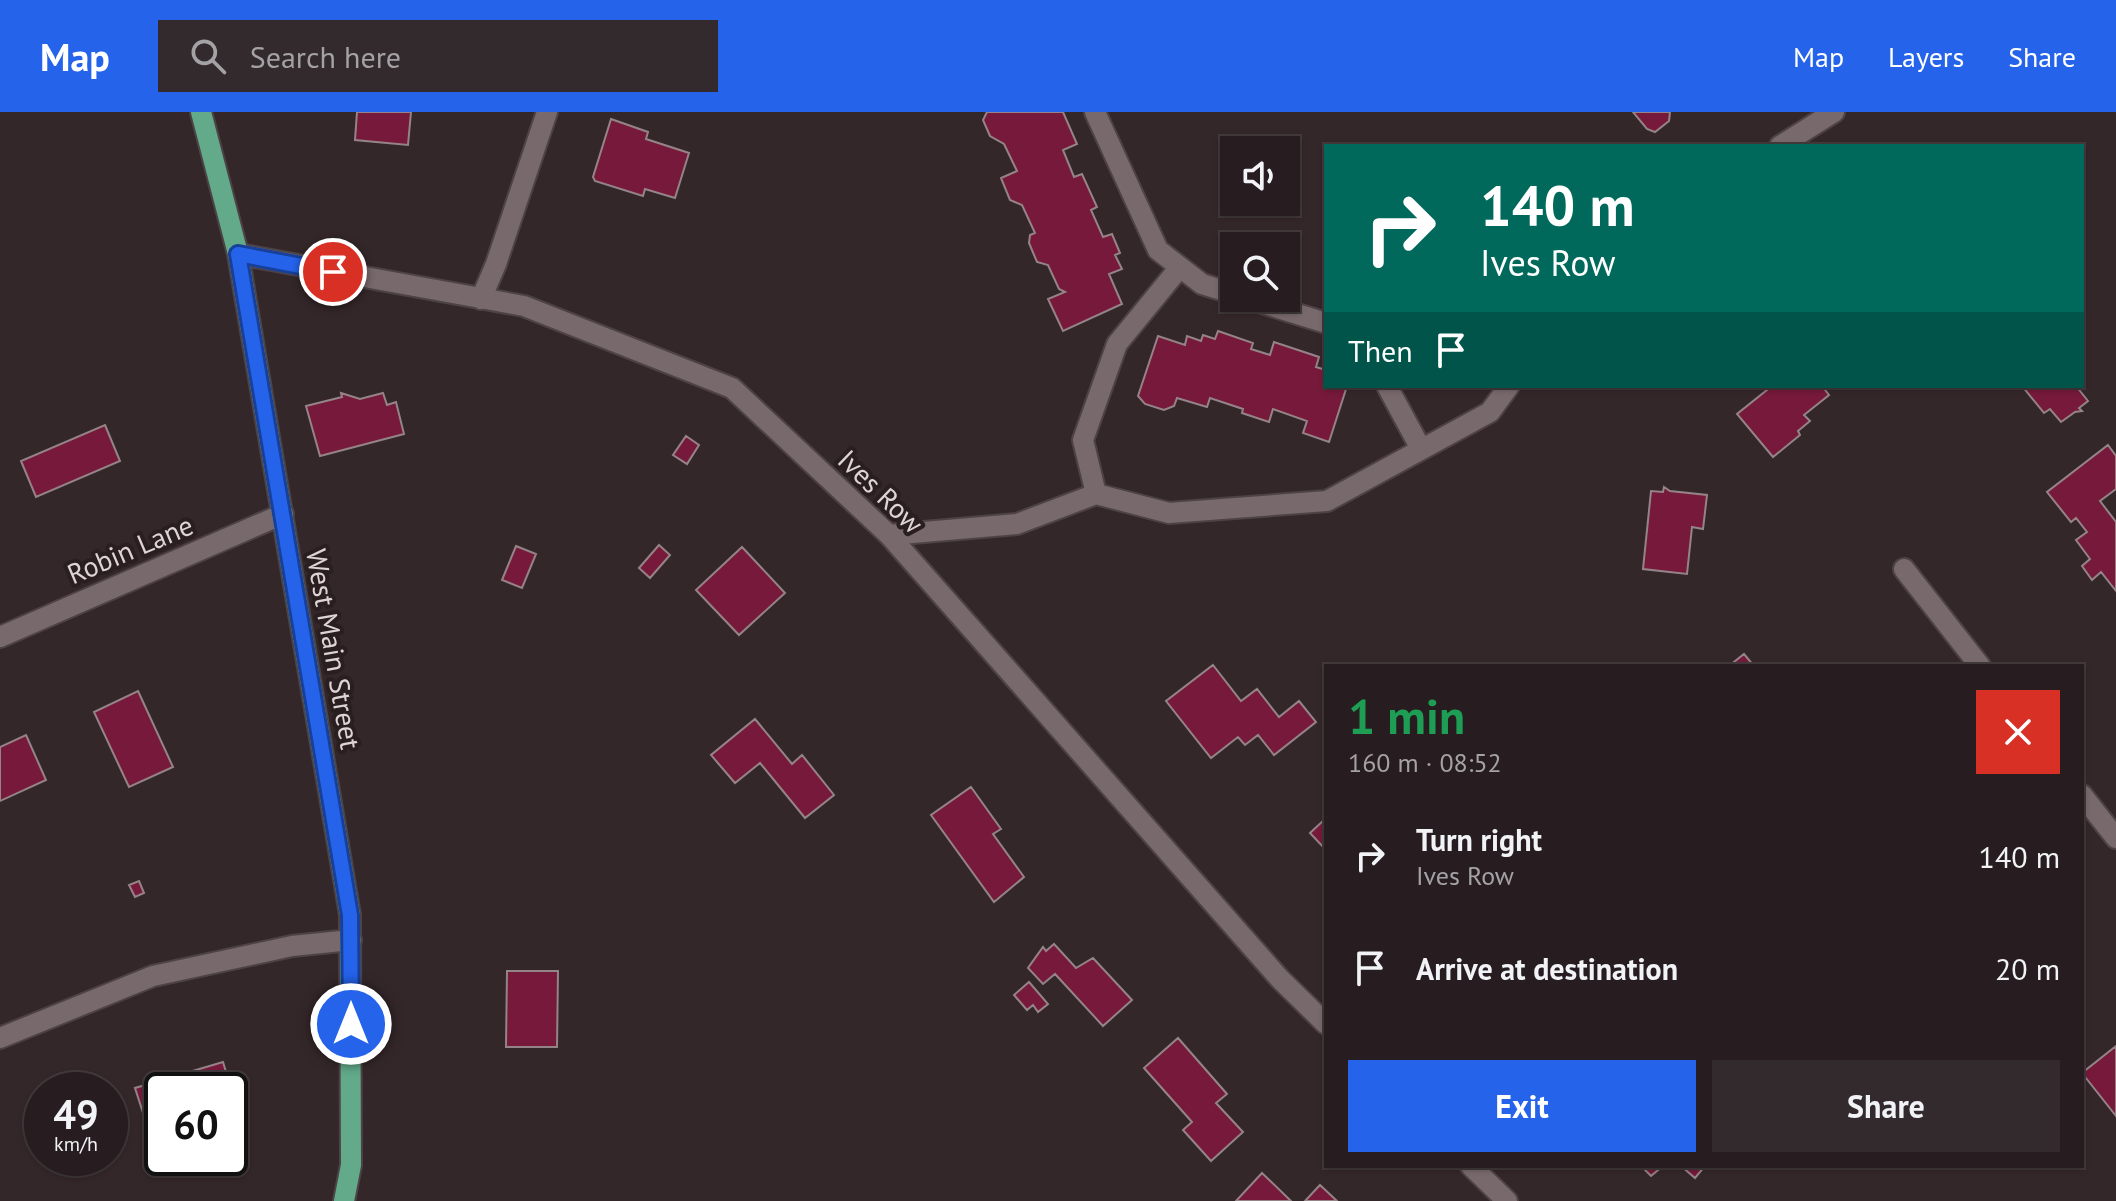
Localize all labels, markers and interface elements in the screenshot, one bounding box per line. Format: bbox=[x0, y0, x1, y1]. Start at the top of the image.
search box bbox=[158, 20, 718, 92]
text: Map bbox=[40, 32, 110, 81]
icon: search bbox=[186, 34, 230, 78]
text: Search here bbox=[250, 37, 401, 76]
text: Map bbox=[1793, 38, 1844, 75]
text: Layers bbox=[1888, 38, 1964, 75]
text: Share bbox=[2008, 38, 2076, 75]
map controls bbox=[1220, 136, 1300, 312]
button: sound bbox=[1220, 136, 1300, 216]
text: 140 m bbox=[1480, 169, 1635, 241]
icon: right bbox=[1348, 176, 1452, 280]
button: search bbox=[1220, 232, 1300, 312]
pin bbox=[299, 238, 367, 306]
text: Ives Row bbox=[1480, 239, 1616, 286]
icon: arrive bbox=[311, 250, 355, 294]
icon: arrive bbox=[1429, 328, 1473, 372]
text: Then bbox=[1348, 331, 1413, 370]
street label: Ives Row bbox=[830, 441, 932, 541]
street label: Robin Lane bbox=[62, 506, 198, 592]
street label: West Main Street bbox=[298, 546, 370, 753]
text: 1 min bbox=[1348, 685, 1465, 747]
button: close bbox=[1976, 690, 2060, 774]
text: 160 m · 08:52 bbox=[1348, 746, 1502, 779]
text: Turn right bbox=[1416, 820, 1542, 859]
icon: right bbox=[1348, 834, 1392, 878]
text: 140 m bbox=[1979, 837, 2060, 876]
text: Ives Row bbox=[1416, 859, 1514, 892]
icon: arrive bbox=[1348, 946, 1392, 990]
text: Arrive at destination bbox=[1416, 949, 1678, 988]
text: 20 m bbox=[1995, 949, 2060, 988]
position arrow bbox=[309, 982, 393, 1066]
button: Exit bbox=[1348, 1060, 1696, 1152]
button: Share bbox=[1712, 1060, 2060, 1152]
speed limit sign: 60 bbox=[144, 1072, 248, 1176]
text: 49 bbox=[53, 1088, 99, 1140]
text: km/h bbox=[54, 1131, 98, 1157]

